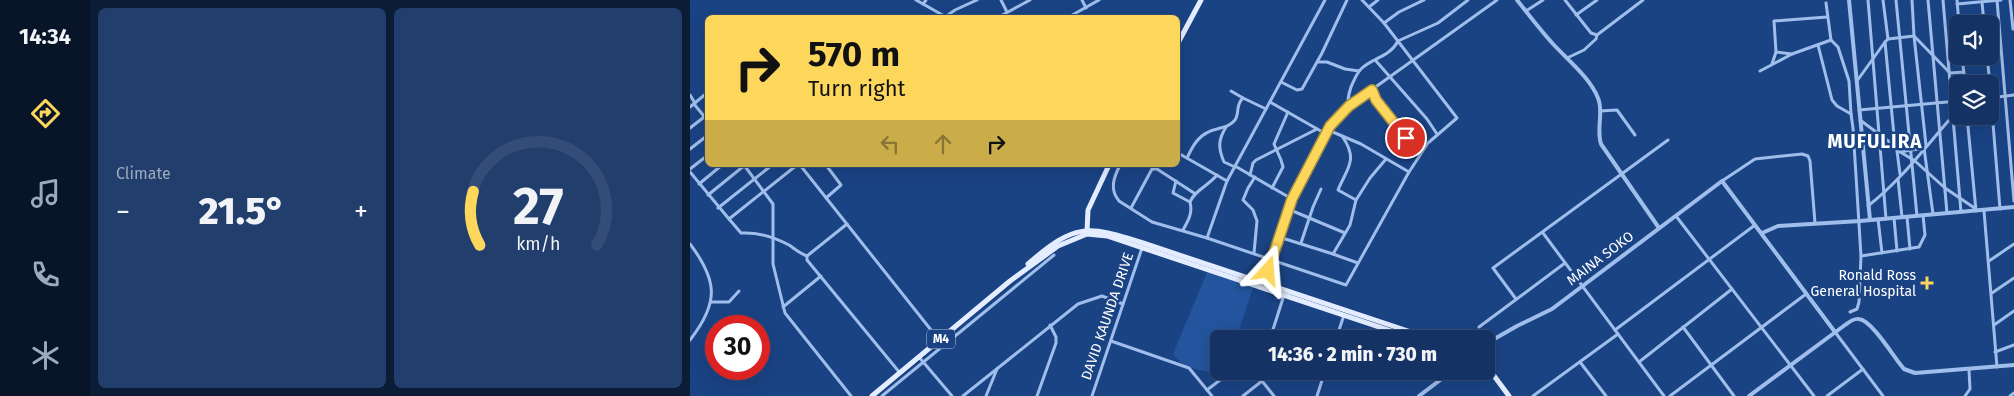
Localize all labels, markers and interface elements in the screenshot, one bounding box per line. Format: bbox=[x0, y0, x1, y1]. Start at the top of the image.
map controls bbox=[1949, 15, 1999, 125]
button: sound bbox=[1949, 15, 1999, 65]
text: 14:34 bbox=[19, 23, 71, 50]
text: 570 m bbox=[808, 33, 900, 75]
icon: right bbox=[725, 35, 790, 100]
text: Turn right bbox=[808, 75, 905, 102]
button: layers bbox=[1949, 75, 1999, 125]
icon: directions bbox=[28, 96, 63, 131]
pin bbox=[1385, 117, 1427, 159]
icon: arrive bbox=[1392, 124, 1420, 152]
icon: left bbox=[876, 130, 904, 158]
icon: ahead bbox=[929, 130, 957, 158]
icon: right bbox=[982, 130, 1010, 158]
district label: MUFULIRA bbox=[1827, 130, 1923, 153]
text: Climate bbox=[116, 164, 171, 183]
text: 27 bbox=[513, 175, 563, 238]
icon: music bbox=[28, 176, 63, 211]
text: 21.5° bbox=[199, 188, 285, 234]
text: − bbox=[116, 195, 130, 228]
text: + bbox=[354, 195, 368, 228]
street label: MAINA SOKO bbox=[1563, 228, 1637, 289]
text: km/h bbox=[516, 233, 560, 255]
position arrow bbox=[1241, 244, 1293, 296]
street label: DAVID KAUNDA DRIVE bbox=[1078, 250, 1137, 382]
icon: phone bbox=[28, 257, 63, 292]
place label: Ronald Ross General Hospital bbox=[1810, 267, 1916, 300]
marker: Ronald Ross General Hospital bbox=[1920, 276, 1934, 290]
speed limit sign: 30 bbox=[705, 315, 770, 380]
road number: M4 bbox=[927, 329, 955, 348]
icon: climate bbox=[28, 338, 63, 373]
text: 14:36 · 2 min · 730 m bbox=[1268, 343, 1437, 366]

